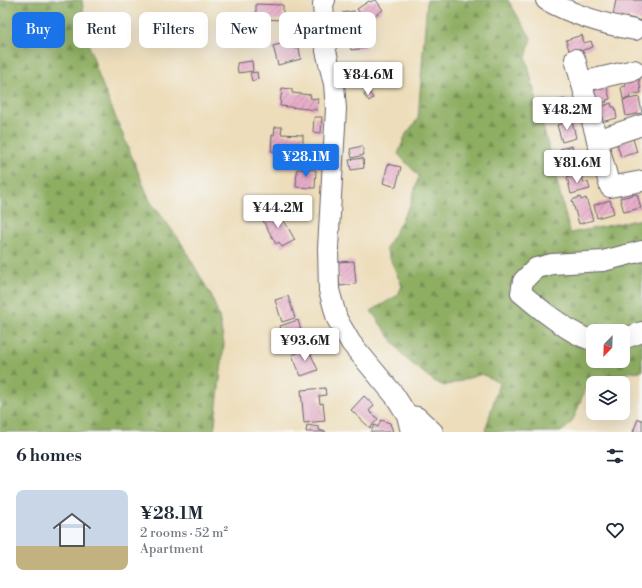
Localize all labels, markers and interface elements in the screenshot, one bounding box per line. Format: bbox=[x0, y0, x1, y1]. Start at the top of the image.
chip: Buy bbox=[12, 12, 65, 48]
chip: Rent bbox=[73, 12, 131, 48]
chip: Filters bbox=[139, 12, 208, 48]
chip: New bbox=[216, 12, 271, 48]
chip: Apartment bbox=[279, 12, 376, 48]
pin: ¥84.6M bbox=[335, 62, 401, 96]
text: ¥84.6M bbox=[343, 67, 393, 83]
pin: ¥48.2M bbox=[534, 97, 600, 131]
text: ¥48.2M bbox=[542, 102, 592, 118]
pin: ¥28.1M bbox=[273, 144, 339, 178]
text: ¥28.1M bbox=[282, 149, 330, 165]
pin: ¥81.6M bbox=[544, 150, 610, 184]
text: ¥81.6M bbox=[553, 155, 601, 171]
pin: ¥44.2M bbox=[245, 195, 311, 229]
text: ¥44.2M bbox=[252, 200, 304, 216]
north arrow bbox=[586, 324, 630, 368]
map controls bbox=[586, 324, 630, 420]
pin: ¥93.6M bbox=[272, 328, 338, 362]
text: ¥93.6M bbox=[280, 333, 330, 349]
button: layers bbox=[586, 376, 630, 420]
text: 6 homes bbox=[16, 445, 82, 467]
icon: filters bbox=[604, 445, 626, 467]
text: ¥28.1M bbox=[140, 503, 203, 525]
icon: home bbox=[48, 506, 96, 554]
icon: heart bbox=[604, 519, 626, 541]
text: 2 rooms · 52 m² bbox=[140, 525, 228, 541]
text: Apartment bbox=[140, 541, 204, 557]

